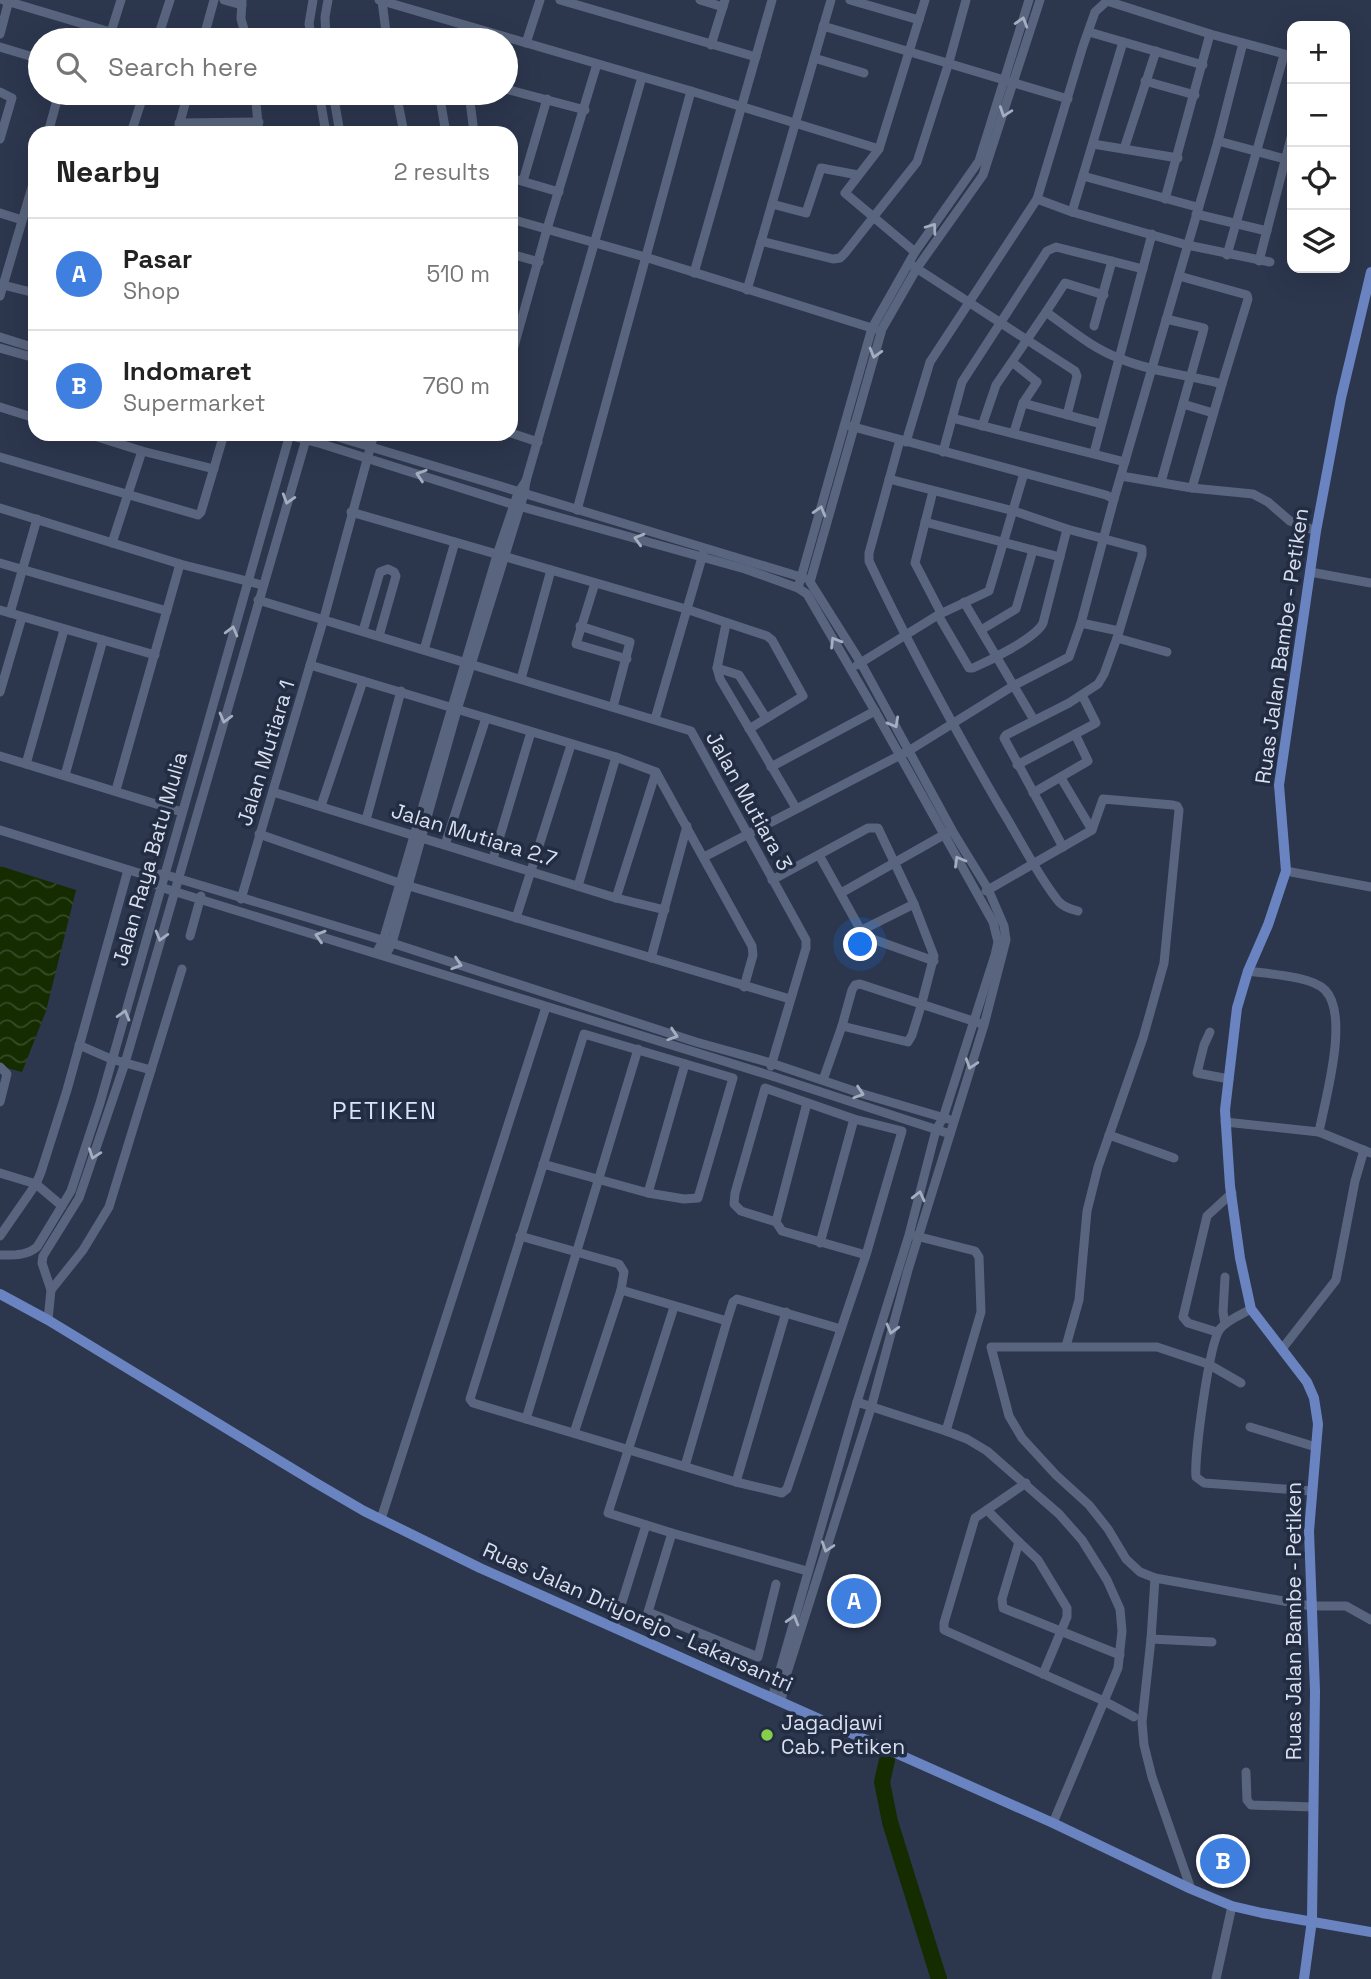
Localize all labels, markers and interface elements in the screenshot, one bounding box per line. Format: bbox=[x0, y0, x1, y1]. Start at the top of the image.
one-way arrow bbox=[1014, 16, 1029, 28]
map controls bbox=[1287, 21, 1350, 273]
button: + bbox=[1287, 21, 1350, 84]
search box bbox=[28, 28, 518, 105]
icon: search bbox=[52, 48, 90, 86]
text: Search here bbox=[108, 50, 258, 84]
button: − bbox=[1287, 84, 1350, 147]
one-way arrow bbox=[999, 105, 1013, 117]
button: locate bbox=[1287, 147, 1350, 210]
text: Nearby bbox=[56, 152, 160, 191]
text: 2 results bbox=[394, 157, 490, 187]
button: layers bbox=[1287, 210, 1350, 273]
one-way arrow bbox=[924, 223, 936, 236]
text: Pasar bbox=[123, 242, 192, 276]
text: A bbox=[72, 259, 86, 289]
text: 510 m bbox=[427, 259, 490, 289]
text: Shop bbox=[123, 276, 180, 306]
one-way arrow bbox=[868, 347, 883, 359]
text: Indomaret bbox=[123, 354, 252, 388]
text: B bbox=[71, 371, 87, 401]
text: 760 m bbox=[423, 371, 490, 401]
text: Supermarket bbox=[123, 388, 265, 418]
one-way arrow bbox=[415, 469, 427, 483]
one-way arrow bbox=[281, 493, 296, 505]
one-way arrow bbox=[812, 505, 826, 517]
street label: Ruas Jalan Bambe - Petiken bbox=[1249, 506, 1314, 786]
one-way arrow bbox=[633, 533, 645, 548]
one-way arrow bbox=[224, 625, 239, 637]
one-way arrow bbox=[830, 636, 843, 649]
street label: Jalan Mutiara 1 bbox=[231, 677, 301, 829]
one-way arrow bbox=[219, 712, 233, 724]
one-way arrow bbox=[886, 715, 899, 728]
street label: Jalan Mutiara 3 bbox=[700, 726, 799, 875]
street label: Jalan Raya Batu Mulia bbox=[106, 749, 193, 969]
street label: Jalan Mutiara 2.7 bbox=[388, 797, 560, 873]
one-way arrow bbox=[954, 856, 967, 869]
your location bbox=[843, 927, 877, 961]
one-way arrow bbox=[155, 930, 169, 942]
one-way arrow bbox=[314, 930, 326, 945]
one-way arrow bbox=[450, 956, 462, 971]
one-way arrow bbox=[115, 1009, 130, 1021]
one-way arrow bbox=[666, 1027, 679, 1041]
one-way arrow bbox=[965, 1058, 980, 1070]
one-way arrow bbox=[853, 1085, 865, 1099]
district label: PETIKEN bbox=[332, 1095, 438, 1126]
one-way arrow bbox=[88, 1147, 102, 1159]
one-way arrow bbox=[911, 1191, 925, 1203]
one-way arrow bbox=[886, 1323, 900, 1335]
street label: Ruas Jalan Bambe - Petiken bbox=[1280, 1482, 1307, 1760]
street label: Ruas Jalan Driyorejo - Lakarsantri bbox=[479, 1536, 798, 1697]
one-way arrow bbox=[820, 1540, 835, 1552]
pin: A bbox=[831, 1575, 877, 1627]
one-way arrow bbox=[785, 1615, 799, 1627]
place label: Jagadjawi Cab. Petiken bbox=[781, 1709, 905, 1760]
marker: Jagadjawi Cab. Petiken bbox=[759, 1727, 775, 1743]
pin: B bbox=[1200, 1835, 1246, 1887]

